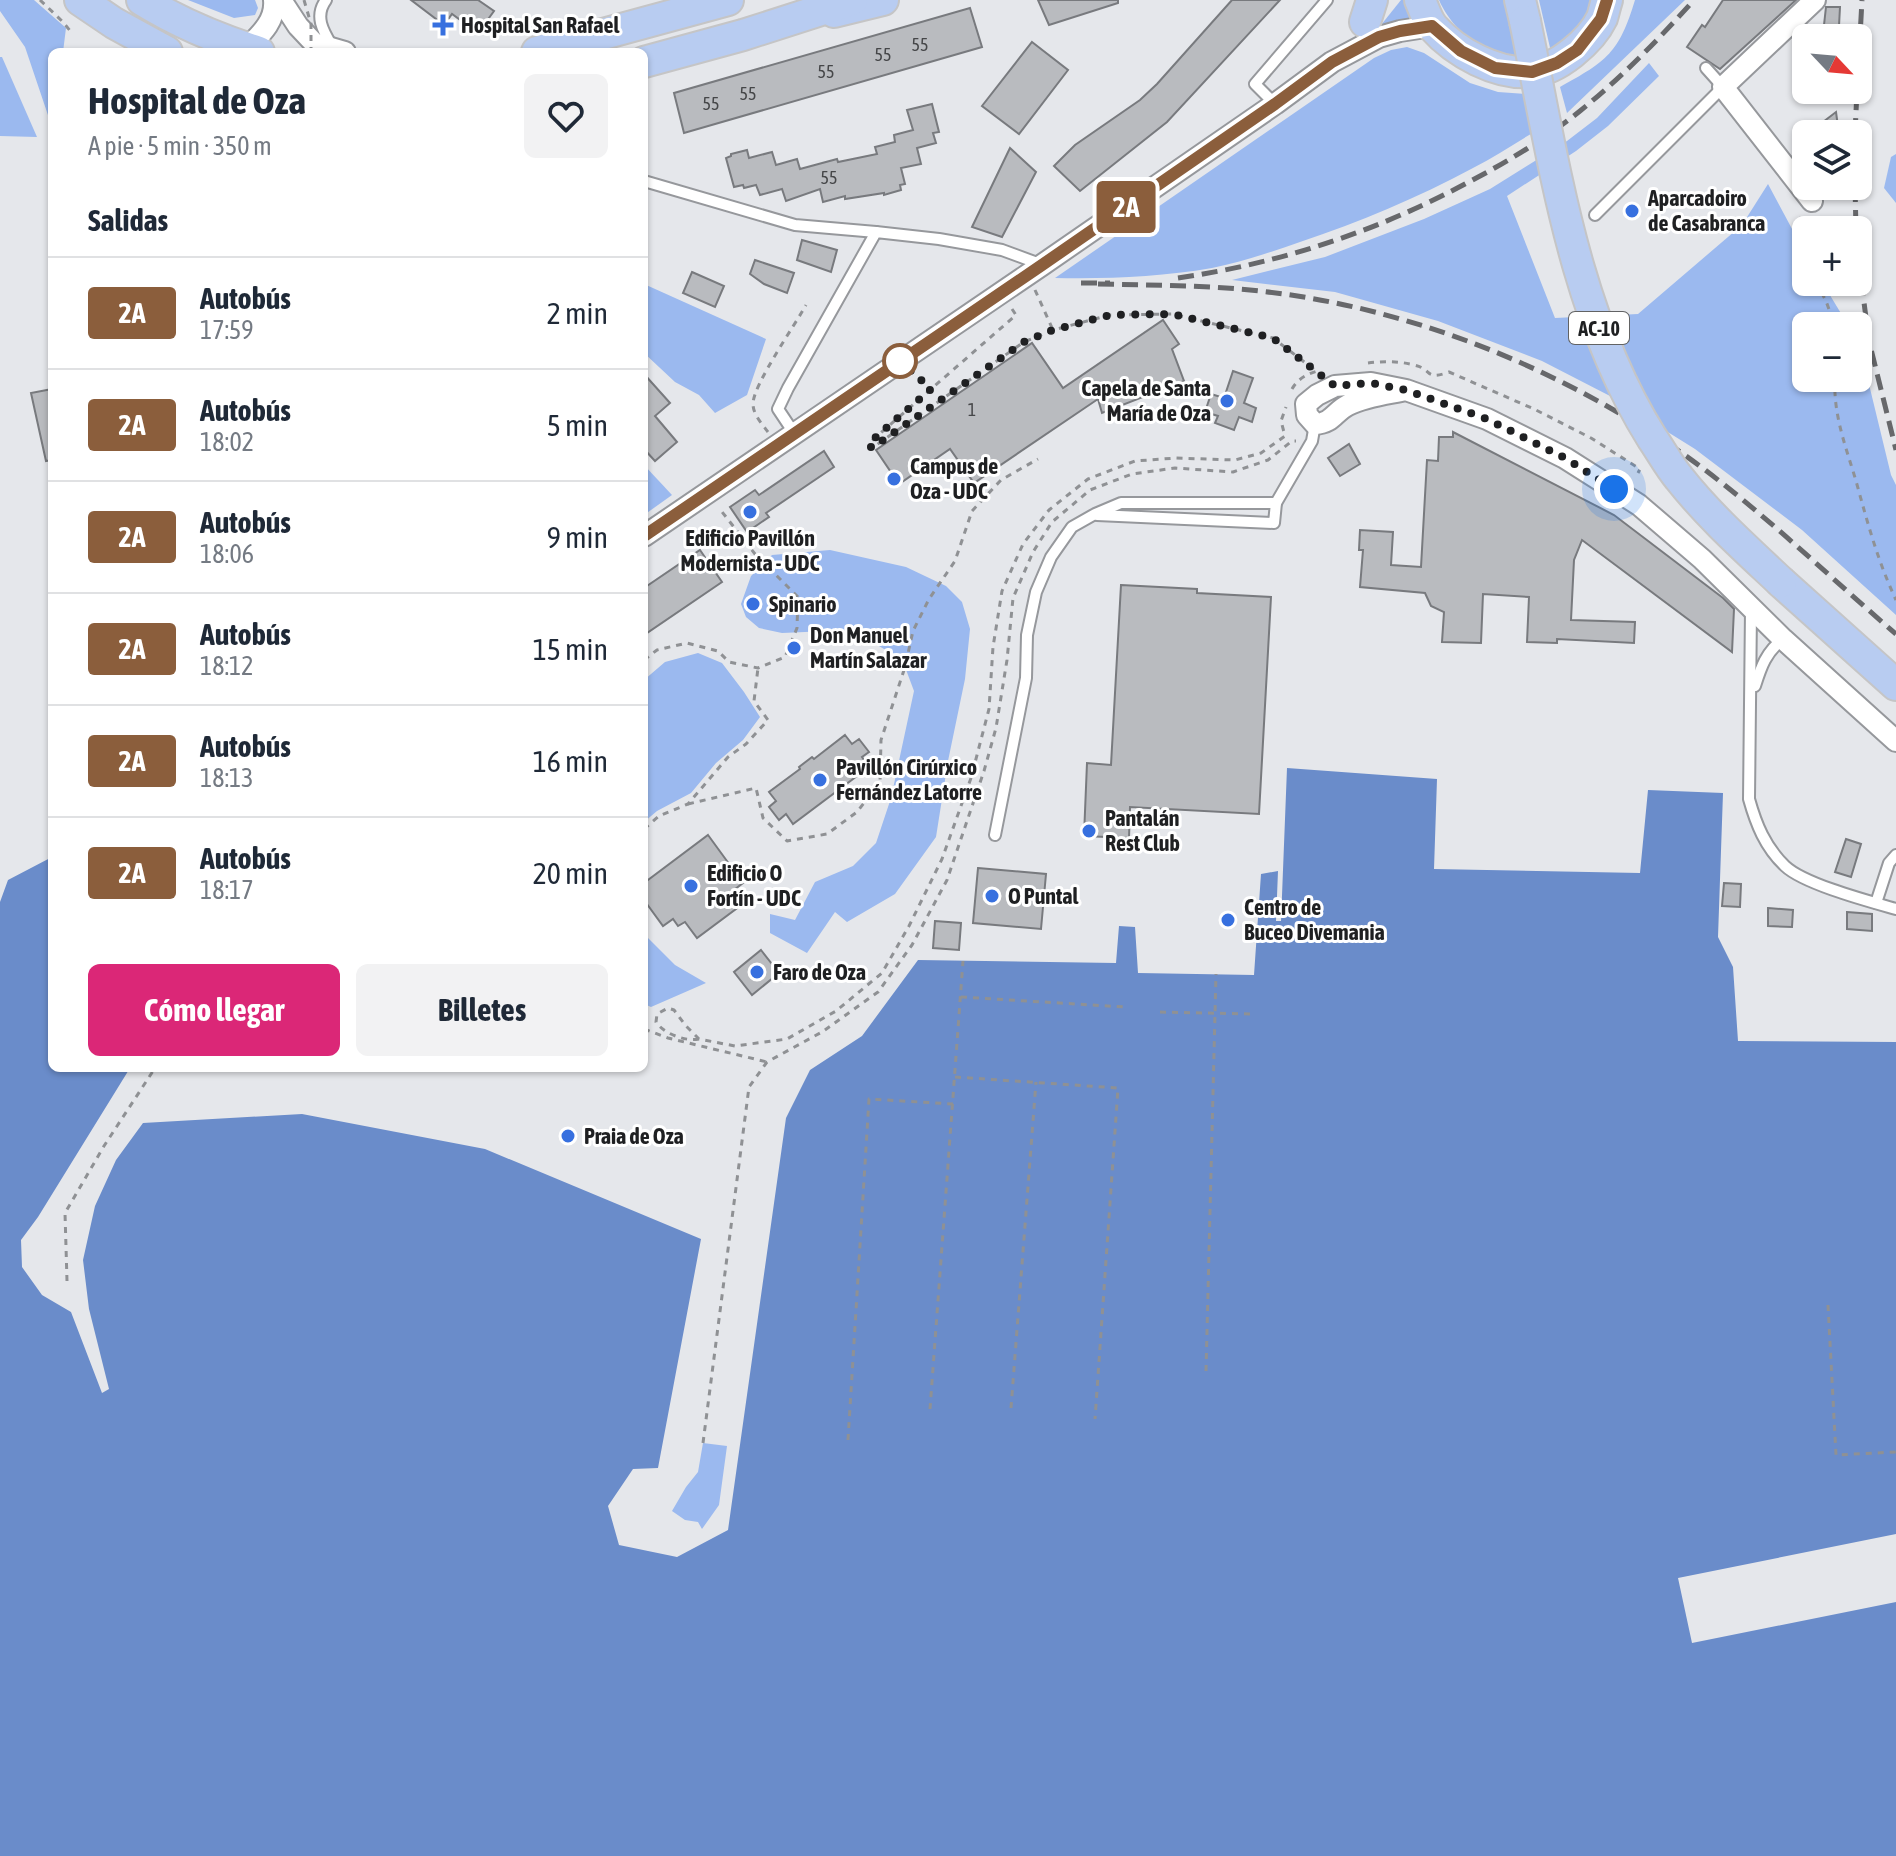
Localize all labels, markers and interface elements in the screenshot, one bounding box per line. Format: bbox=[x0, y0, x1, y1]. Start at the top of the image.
place label: Hospital San Rafael bbox=[461, 12, 620, 38]
marker: Hospital San Rafael bbox=[432, 14, 454, 36]
north arrow bbox=[1792, 24, 1872, 104]
map controls bbox=[1792, 24, 1872, 392]
house number: 55 bbox=[912, 34, 928, 55]
house number: 55 bbox=[875, 44, 891, 65]
house number: 55 bbox=[818, 61, 834, 82]
button: heart bbox=[524, 74, 608, 158]
text: Hospital de Oza bbox=[88, 79, 306, 122]
house number: 55 bbox=[740, 83, 756, 104]
house number: 55 bbox=[703, 93, 719, 114]
button: layers bbox=[1792, 120, 1872, 200]
text: A pie · 5 min · 350 m bbox=[88, 131, 272, 161]
house number: 55 bbox=[821, 167, 837, 188]
line badge: 2A bbox=[1090, 181, 1162, 233]
place label: Aparcadoiro de Casabranca bbox=[1647, 185, 1765, 236]
text: 2A bbox=[1113, 191, 1139, 223]
marker: Aparcadoiro de Casabranca bbox=[1623, 202, 1641, 220]
text: Salidas bbox=[88, 203, 168, 237]
button: + bbox=[1792, 216, 1872, 296]
text: Autobús bbox=[200, 281, 291, 315]
text: 2 min bbox=[547, 296, 608, 330]
text: 2A bbox=[119, 297, 145, 329]
road number: AC-10 bbox=[1569, 312, 1629, 344]
button: − bbox=[1792, 312, 1872, 392]
text: 17:59 bbox=[200, 315, 254, 345]
unlabelled marker bbox=[883, 344, 917, 378]
place label: Capela de Santa María de Oza bbox=[1081, 375, 1211, 426]
marker: Capela de Santa María de Oza bbox=[1218, 392, 1236, 410]
text: Autobús bbox=[200, 393, 291, 427]
house number: 1 bbox=[968, 399, 976, 420]
text: 5 min bbox=[547, 408, 608, 442]
text: 2A bbox=[119, 409, 145, 441]
text: 18:02 bbox=[200, 427, 254, 457]
place label: Campus de Oza - UDC bbox=[910, 453, 998, 504]
your location bbox=[1594, 469, 1634, 509]
marker: Campus de Oza - UDC bbox=[885, 470, 903, 488]
marker: Edificio Pavillón Modernista - UDC bbox=[741, 503, 759, 521]
text: Autobús bbox=[200, 505, 291, 539]
text: 9 min bbox=[547, 520, 608, 554]
text: 2A bbox=[119, 521, 145, 553]
place label: Edificio Pavillón Modernista - UDC bbox=[681, 525, 819, 576]
text: 18:06 bbox=[200, 539, 254, 569]
place label: Spinario bbox=[769, 591, 837, 617]
marker: Spinario bbox=[744, 595, 762, 613]
text: Autobús bbox=[200, 617, 291, 651]
place label: Don Manuel Martín Salazar bbox=[810, 622, 927, 673]
text: 15 min bbox=[533, 632, 608, 666]
text: 2A bbox=[119, 633, 145, 665]
marker: Don Manuel Martín Salazar bbox=[785, 639, 803, 657]
text: 18:12 bbox=[200, 651, 254, 681]
text: Autobús bbox=[200, 729, 291, 763]
text: 16 min bbox=[533, 744, 608, 778]
text: 2A bbox=[119, 745, 145, 777]
place label: Pavillón Cirúrxico Fernández Latorre bbox=[836, 754, 982, 805]
text: 18:13 bbox=[200, 763, 254, 793]
marker: Pavillón Cirúrxico Fernández Latorre bbox=[811, 771, 829, 789]
place label: Pantalán Rest Club bbox=[1105, 805, 1180, 856]
marker: Pantalán Rest Club bbox=[1080, 822, 1098, 840]
text: Autobús bbox=[200, 841, 291, 875]
text: 20 min bbox=[533, 856, 608, 890]
text: 2A bbox=[119, 857, 145, 889]
place label: Edificio O Fortín - UDC bbox=[707, 860, 801, 911]
text: 18:17 bbox=[200, 875, 254, 905]
marker: Edificio O Fortín - UDC bbox=[682, 877, 700, 895]
place label: O Puntal bbox=[1008, 883, 1080, 909]
marker: O Puntal bbox=[983, 887, 1001, 905]
place label: Centro de Buceo Divemania bbox=[1244, 894, 1385, 945]
marker: Centro de Buceo Divemania bbox=[1219, 911, 1237, 929]
place label: Faro de Oza bbox=[773, 959, 866, 985]
marker: Faro de Oza bbox=[748, 963, 766, 981]
button: Cómo llegar bbox=[88, 964, 340, 1056]
button: Billetes bbox=[356, 964, 608, 1056]
place label: Praia de Oza bbox=[584, 1123, 684, 1149]
marker: Praia de Oza bbox=[559, 1127, 577, 1145]

